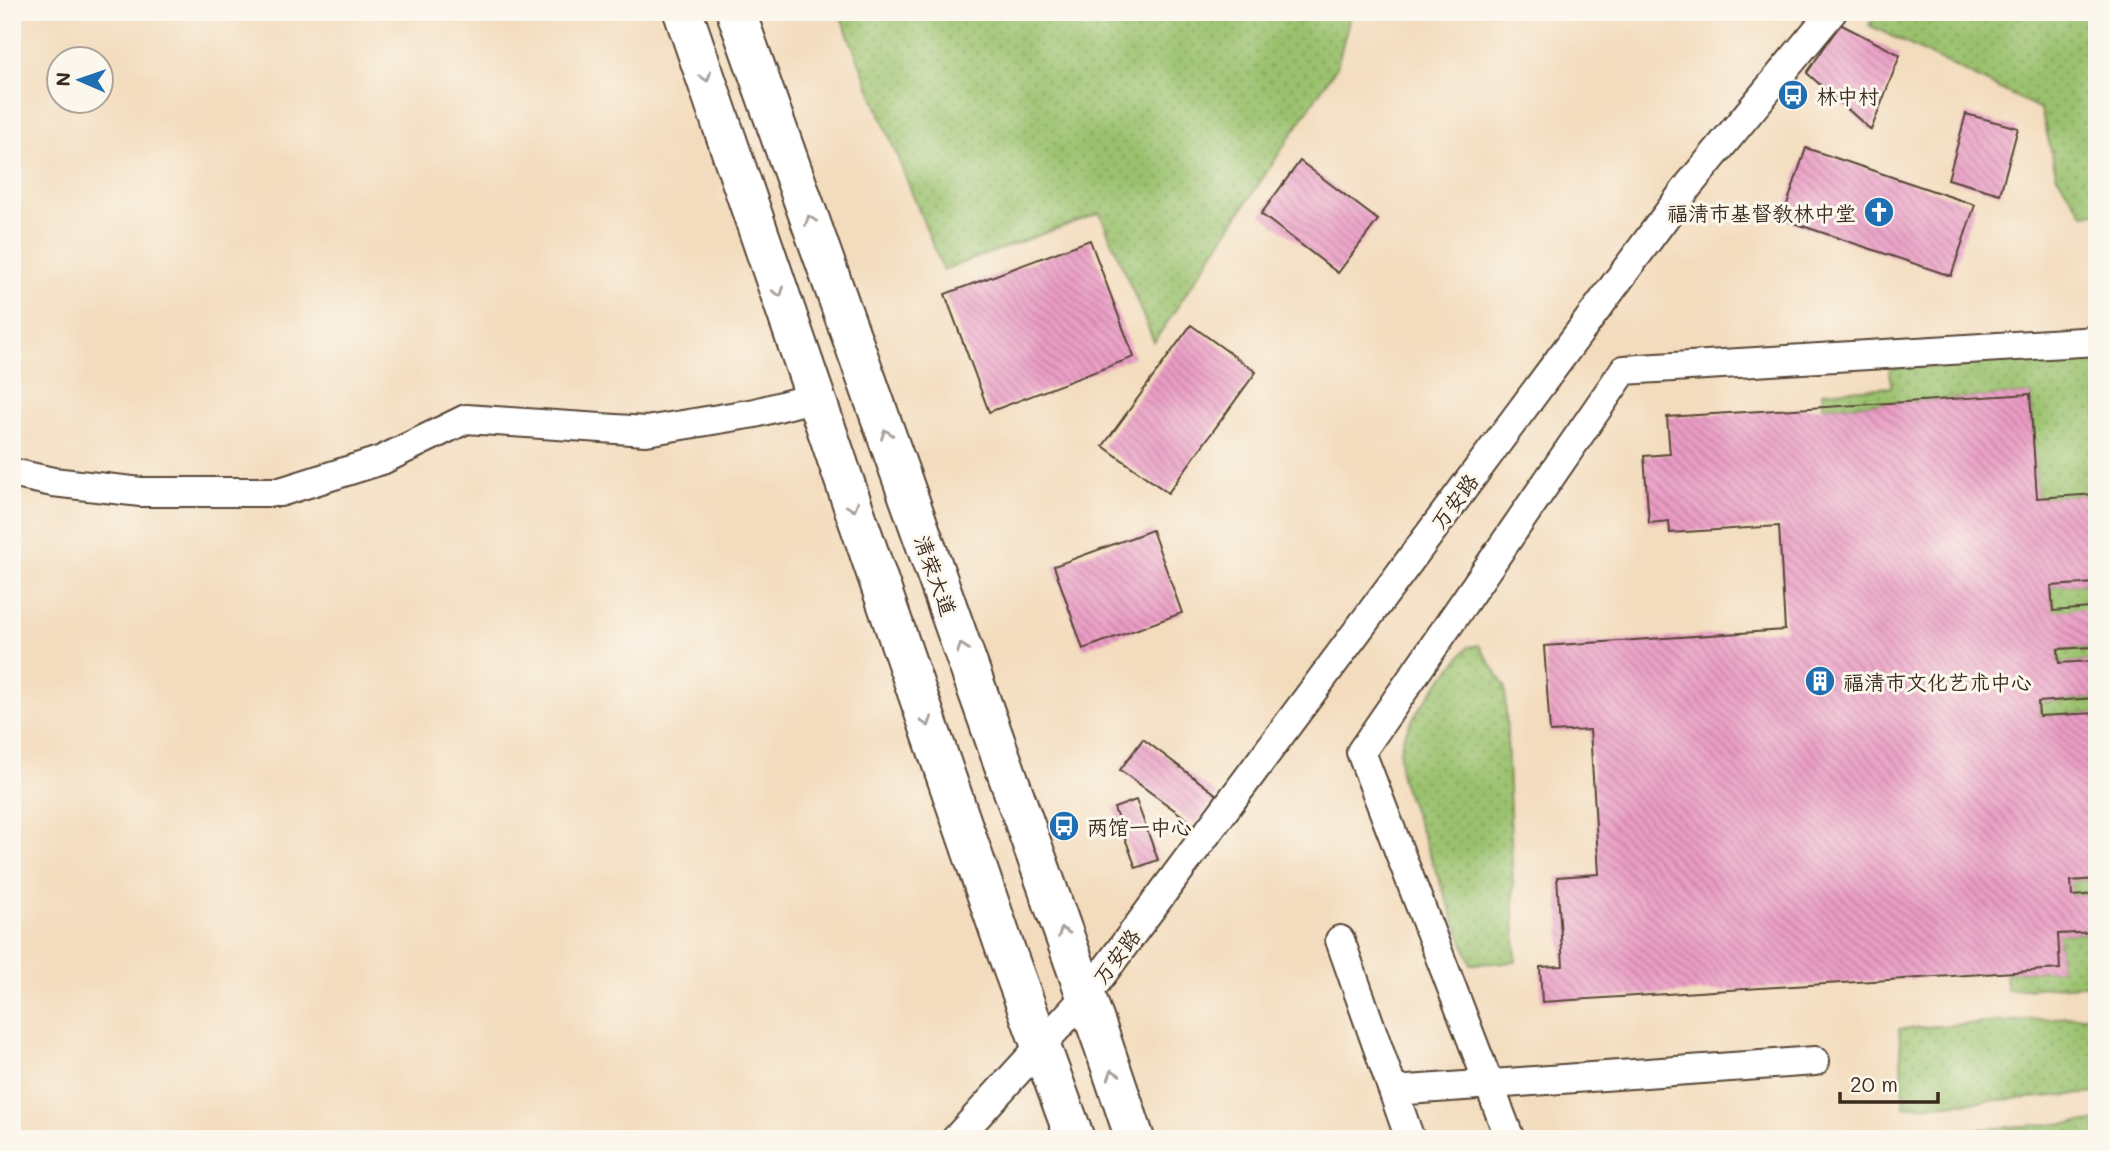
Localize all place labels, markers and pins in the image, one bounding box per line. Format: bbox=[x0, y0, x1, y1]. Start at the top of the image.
bus stop icon: 林中村 bbox=[1776, 78, 1810, 112]
place label: 林中村 bbox=[1816, 82, 1879, 109]
church icon: 福清市基督教林中堂 bbox=[1862, 195, 1896, 229]
place label: 福清市基督教林中堂 bbox=[1667, 199, 1856, 226]
building icon: 福清市文化艺术中心 bbox=[1803, 664, 1837, 698]
place label: 福清市文化艺术中心 bbox=[1843, 668, 2032, 695]
bus stop icon: 两馆一中心 bbox=[1047, 809, 1081, 843]
place label: 两馆一中心 bbox=[1087, 813, 1192, 840]

